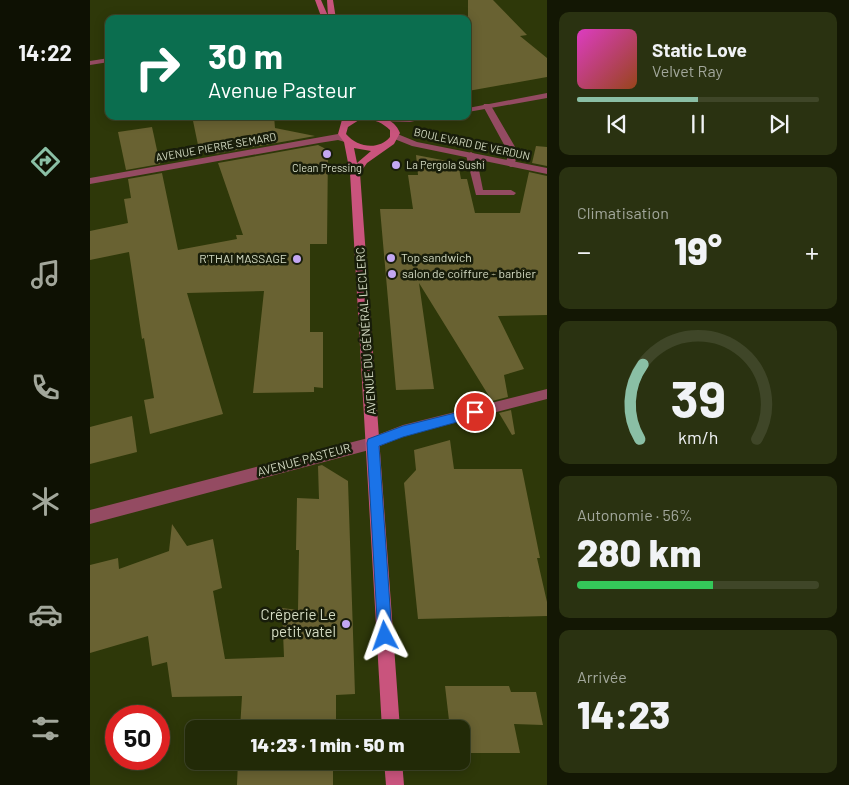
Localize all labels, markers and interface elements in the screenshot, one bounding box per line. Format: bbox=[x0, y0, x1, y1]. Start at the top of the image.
text: 30 m bbox=[208, 34, 283, 76]
icon: right bbox=[125, 35, 190, 100]
text: Static Love bbox=[652, 38, 747, 61]
text: 14:22 bbox=[18, 39, 72, 65]
text: Velvet Ray bbox=[652, 61, 723, 80]
text: Avenue Pasteur bbox=[208, 76, 356, 102]
icon: previous bbox=[603, 110, 631, 138]
icon: pause bbox=[684, 110, 712, 138]
icon: next bbox=[765, 110, 793, 138]
street label: BOULEVARD DE VERDUN bbox=[413, 125, 531, 162]
street label: AVENUE PIERRE SEMARD bbox=[155, 129, 277, 164]
icon: directions bbox=[28, 144, 63, 179]
marker: Clean Pressing bbox=[321, 148, 333, 160]
place label: La Pergola Sushi bbox=[406, 158, 485, 171]
marker: La Pergola Sushi bbox=[390, 159, 402, 171]
place label: Clean Pressing bbox=[292, 161, 362, 174]
text: Climatisation bbox=[577, 203, 669, 222]
text: 19° bbox=[674, 227, 722, 273]
text: − bbox=[577, 234, 591, 268]
text: + bbox=[805, 234, 819, 268]
street label: AVENUE DU GÉNÉRAL LECLERC bbox=[352, 247, 378, 415]
place label: Top sandwich bbox=[401, 250, 472, 264]
place label: R'THAI MASSAGE bbox=[199, 251, 287, 265]
marker: Top sandwich bbox=[385, 252, 397, 264]
marker: R'THAI MASSAGE bbox=[291, 253, 303, 265]
icon: music bbox=[28, 257, 63, 292]
place label: salon de coiffure - barbier bbox=[402, 266, 536, 280]
marker: salon de coiffure - barbier bbox=[386, 268, 398, 280]
text: 39 bbox=[670, 366, 726, 428]
icon: phone bbox=[28, 370, 63, 405]
pin bbox=[454, 391, 496, 433]
icon: arrive bbox=[461, 398, 489, 426]
text: km/h bbox=[678, 426, 718, 448]
street label: AVENUE PASTEUR bbox=[256, 440, 352, 478]
icon: climate bbox=[28, 484, 63, 519]
text: Autonomie · 56% bbox=[577, 505, 692, 524]
text: 280 km bbox=[577, 529, 701, 575]
icon: car bbox=[28, 597, 63, 632]
place label: Crêperie Le petit vatel bbox=[261, 605, 336, 640]
position arrow bbox=[358, 609, 410, 661]
marker: Crêperie Le petit vatel bbox=[340, 618, 352, 630]
text: Arrivée bbox=[577, 667, 627, 686]
text: 14:23 bbox=[577, 691, 670, 737]
speed limit sign: 50 bbox=[105, 705, 170, 770]
icon: filters bbox=[28, 711, 63, 746]
text: 14:23 · 1 min · 50 m bbox=[251, 733, 404, 756]

